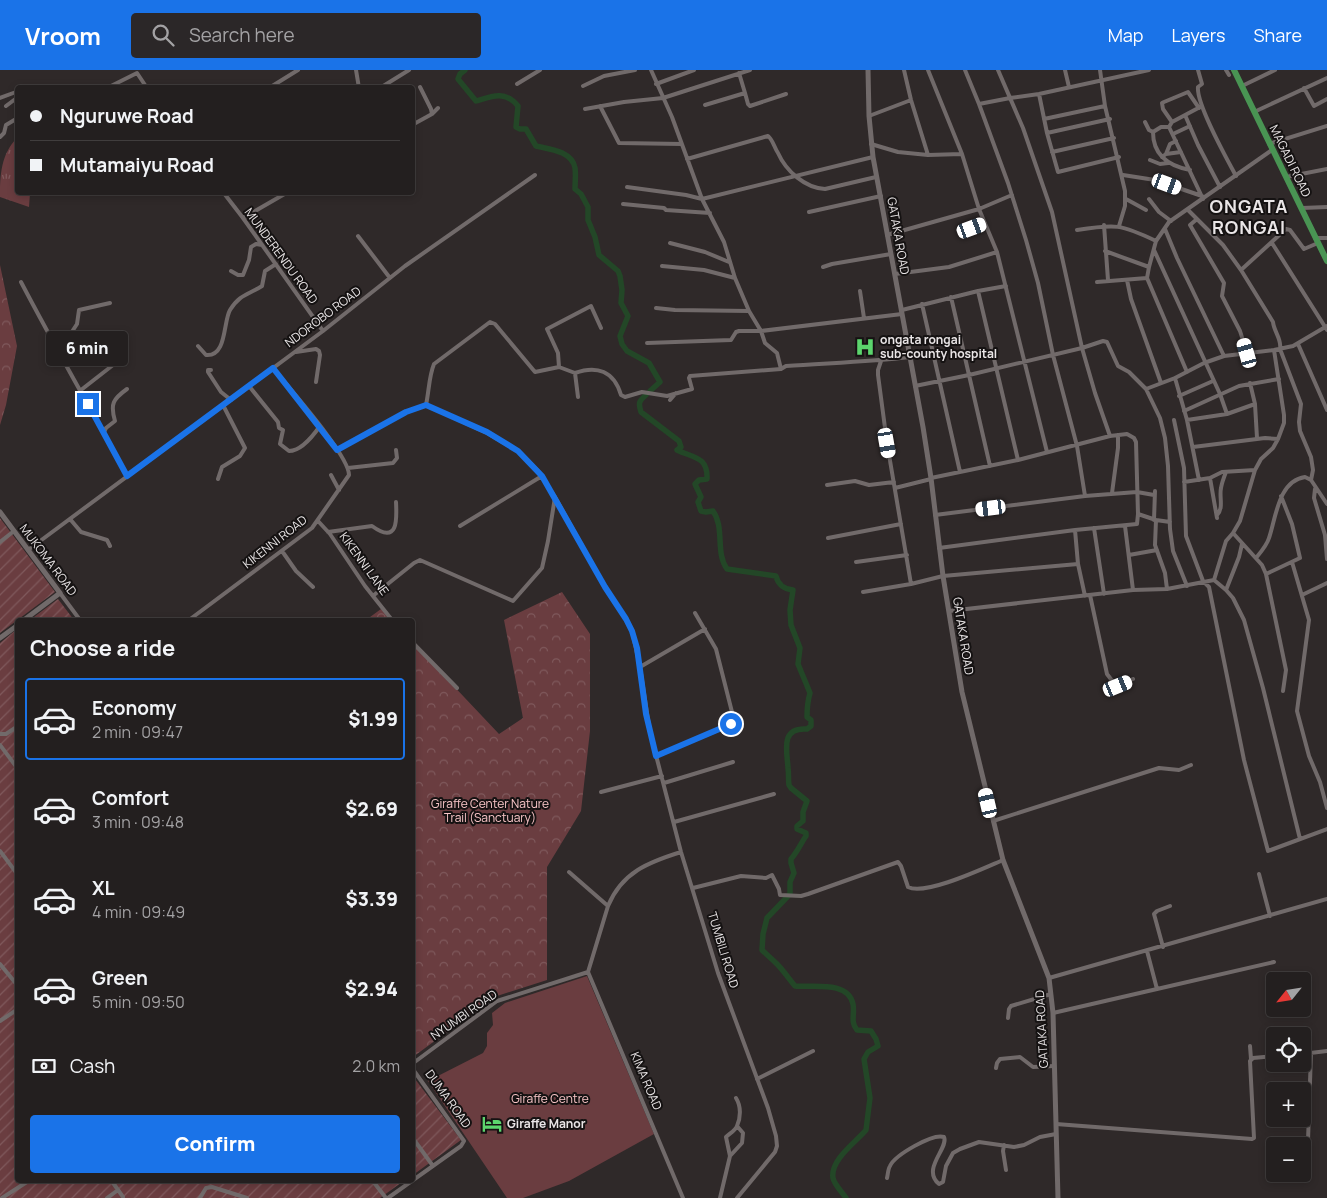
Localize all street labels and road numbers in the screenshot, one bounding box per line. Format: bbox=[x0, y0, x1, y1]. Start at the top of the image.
street label: MAGADI ROAD bbox=[1266, 122, 1315, 200]
street label: GATAKA ROAD bbox=[883, 196, 914, 276]
street label: MUNDERENDU ROAD bbox=[241, 204, 322, 307]
street label: NDOROBO ROAD bbox=[281, 282, 364, 351]
street label: KIKENNI ROAD bbox=[239, 511, 310, 572]
street label: MUKOMA ROAD bbox=[16, 520, 81, 599]
street label: KIKENNI LANE bbox=[336, 529, 393, 599]
street label: GATAKA ROAD bbox=[949, 596, 978, 676]
street label: TUMBILI ROAD bbox=[704, 910, 743, 990]
street label: NYUMBI ROAD bbox=[427, 985, 500, 1044]
street label: GATAKA ROAD bbox=[1031, 989, 1052, 1069]
street label: KIMA ROAD bbox=[627, 1049, 666, 1113]
street label: DUMA ROAD bbox=[421, 1066, 475, 1131]

